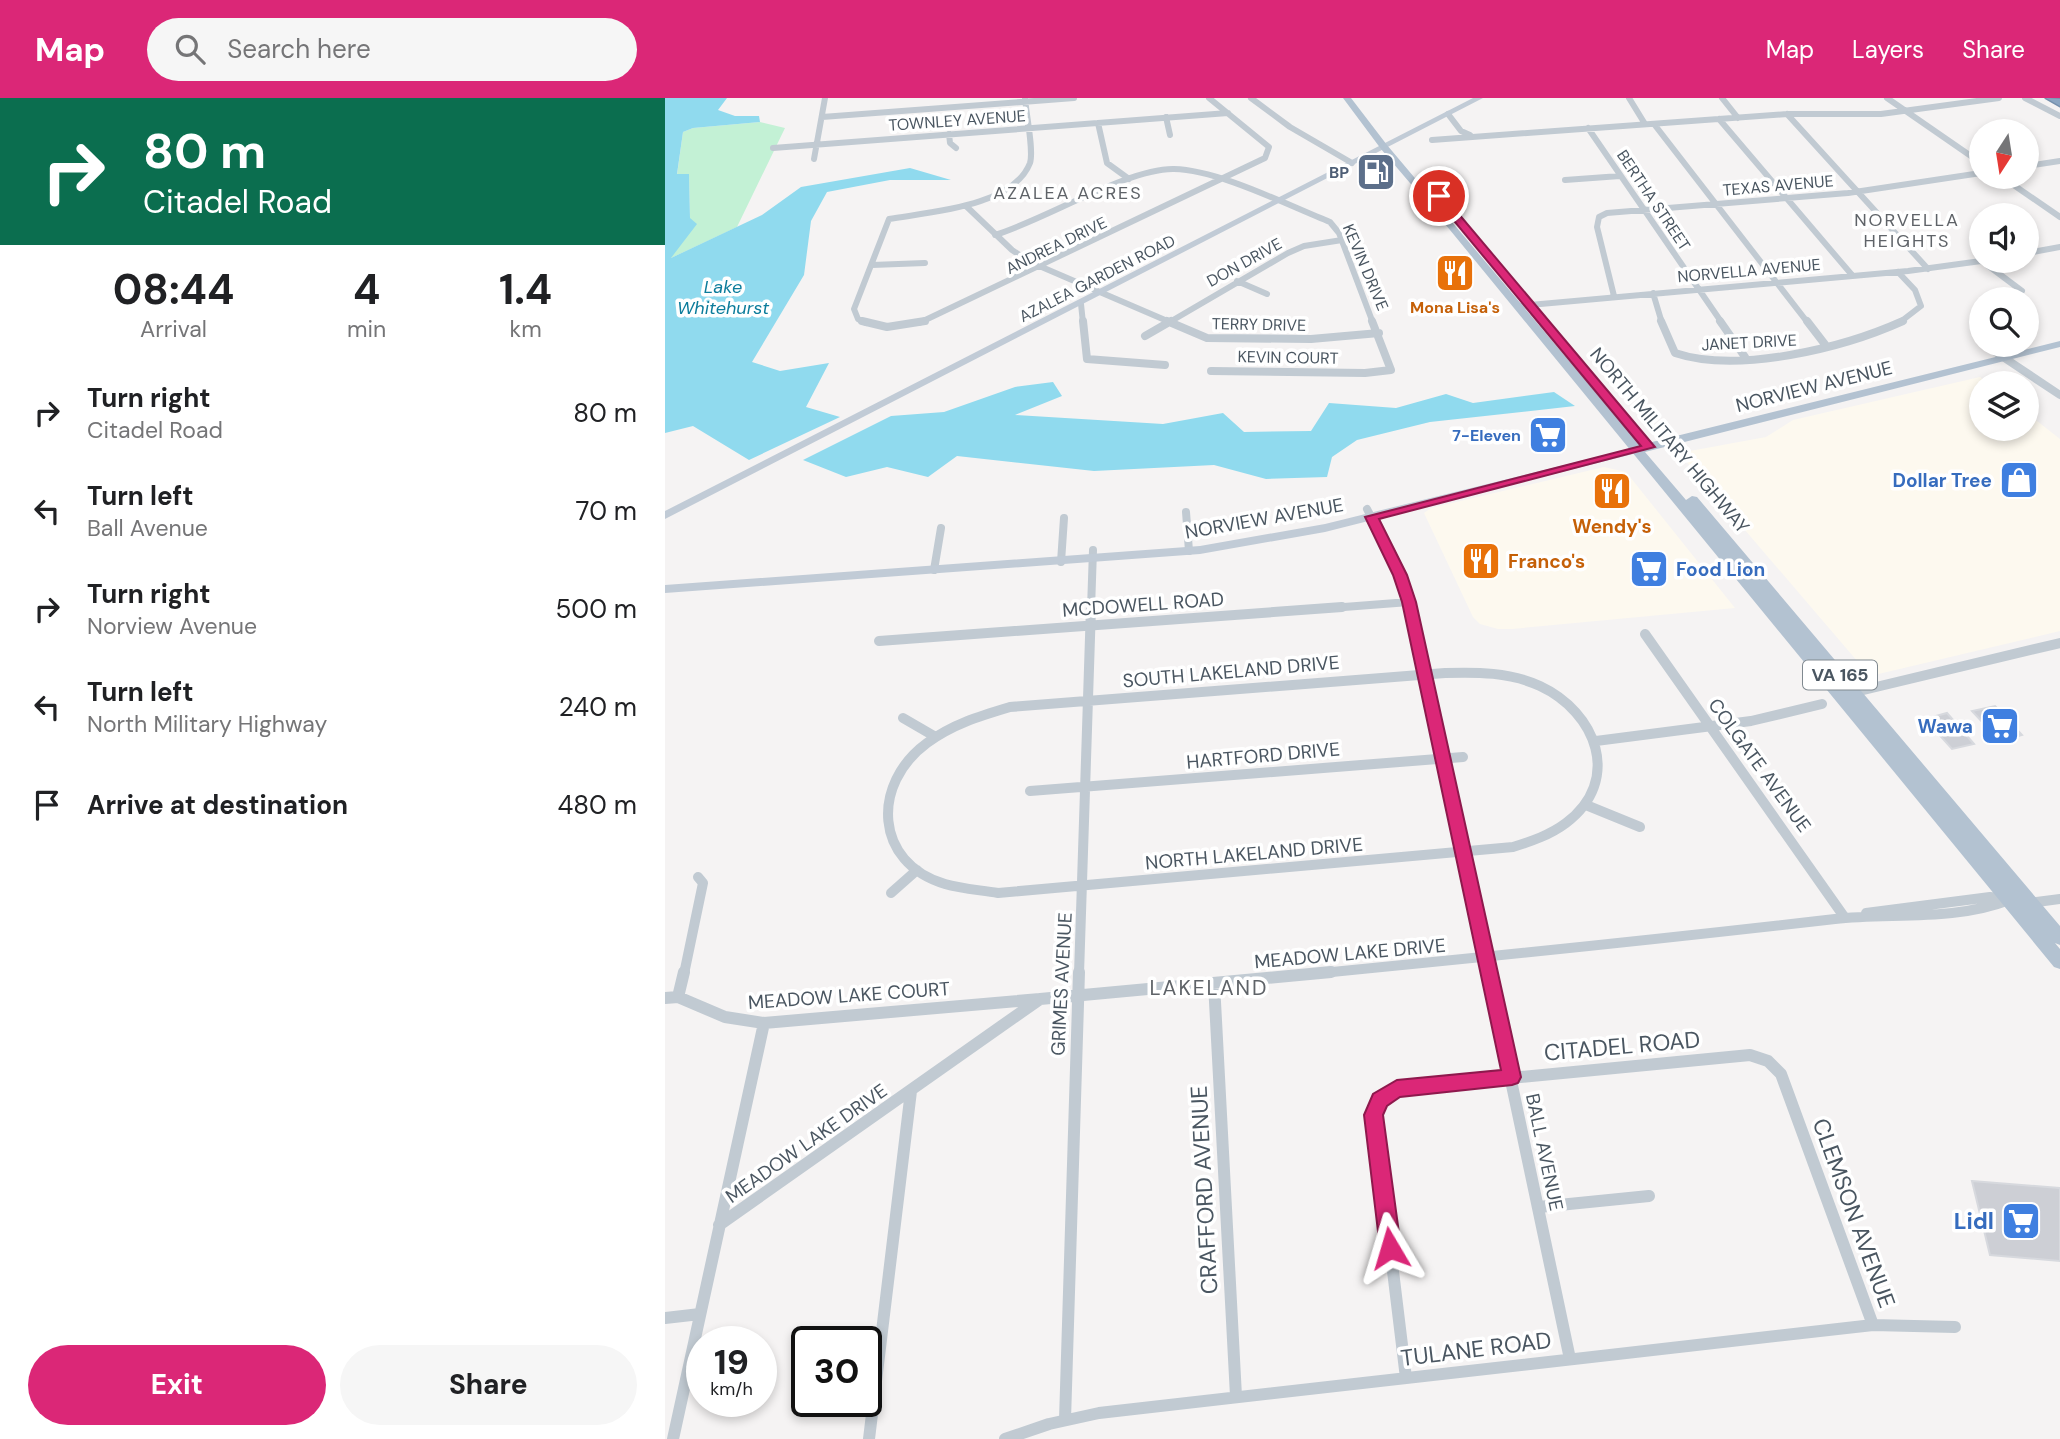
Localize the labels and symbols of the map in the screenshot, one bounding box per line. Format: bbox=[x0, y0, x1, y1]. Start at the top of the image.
street label: TOWNLEY AVENUE bbox=[888, 105, 1026, 136]
north arrow bbox=[1969, 119, 2039, 189]
street label: BERTHA STREET bbox=[1612, 146, 1695, 255]
fuel station icon: BP bbox=[1355, 151, 1397, 193]
place label: BP bbox=[1329, 162, 1349, 183]
pin bbox=[1409, 166, 1469, 226]
street label: TEXAS AVENUE bbox=[1722, 170, 1834, 201]
district label: AZALEA ACRES bbox=[993, 181, 1143, 205]
district label: NORVELLA HEIGHTS bbox=[1854, 208, 1960, 253]
street label: ANDREA DRIVE bbox=[1002, 212, 1110, 279]
street label: KEVIN DRIVE bbox=[1338, 221, 1393, 314]
street label: AZALEA GARDEN ROAD bbox=[1016, 230, 1179, 327]
street label: DON DRIVE bbox=[1203, 233, 1286, 292]
restaurant icon: Mona Lisa's bbox=[1434, 252, 1476, 294]
street label: NORVELLA AVENUE bbox=[1677, 254, 1821, 287]
water label: Lake Whitehurst bbox=[677, 275, 770, 320]
place label: Mona Lisa's bbox=[1410, 297, 1500, 318]
street label: TERRY DRIVE bbox=[1212, 313, 1306, 336]
street label: JANET DRIVE bbox=[1701, 330, 1797, 355]
street label: NORTH MILITARY HIGHWAY bbox=[1584, 342, 1755, 538]
street label: KEVIN COURT bbox=[1237, 346, 1339, 369]
street label: NORVIEW AVENUE bbox=[1733, 355, 1895, 418]
supermarket icon: 7-Eleven bbox=[1527, 414, 1569, 456]
place label: 7-Eleven bbox=[1452, 425, 1521, 446]
shop icon: Dollar Tree bbox=[1998, 459, 2040, 501]
place label: Dollar Tree bbox=[1893, 468, 1992, 493]
restaurant icon: Wendy's bbox=[1591, 470, 1633, 512]
street label: NORVIEW AVENUE bbox=[1183, 492, 1345, 545]
place label: Wendy's bbox=[1572, 514, 1652, 539]
restaurant icon: Franco's bbox=[1460, 540, 1502, 582]
supermarket icon: Food Lion bbox=[1628, 548, 1670, 590]
place label: Franco's bbox=[1508, 549, 1585, 574]
place label: Food Lion bbox=[1676, 557, 1765, 582]
street label: MCDOWELL ROAD bbox=[1061, 586, 1225, 623]
street label: SOUTH LAKELAND DRIVE bbox=[1122, 650, 1340, 693]
road number: VA 165 bbox=[1803, 660, 1877, 690]
street label: COLGATE AVENUE bbox=[1703, 693, 1817, 837]
supermarket icon: Wawa bbox=[1979, 705, 2021, 747]
place label: Wawa bbox=[1918, 714, 1973, 739]
street label: HARTFORD DRIVE bbox=[1185, 736, 1341, 775]
street label: NORTH LAKELAND DRIVE bbox=[1144, 832, 1364, 875]
street label: GRIMES AVENUE bbox=[1045, 912, 1078, 1056]
street label: MEADOW LAKE DRIVE bbox=[1253, 933, 1447, 974]
district label: LAKELAND bbox=[1149, 974, 1269, 1002]
street label: MEADOW LAKE COURT bbox=[747, 976, 951, 1015]
street label: CITADEL ROAD bbox=[1543, 1024, 1701, 1068]
street label: MEADOW LAKE DRIVE bbox=[721, 1078, 892, 1209]
street label: CRAFFORD AVENUE bbox=[1184, 1085, 1224, 1295]
street label: BALL AVENUE bbox=[1520, 1091, 1569, 1213]
street label: CLEMSON AVENUE bbox=[1806, 1114, 1902, 1312]
supermarket icon: Lidl bbox=[2000, 1200, 2042, 1242]
place label: Lidl bbox=[1954, 1206, 1994, 1236]
position arrow bbox=[1353, 1211, 1427, 1285]
street label: TULANE ROAD bbox=[1399, 1325, 1553, 1373]
speed limit sign: 30 bbox=[791, 1326, 882, 1417]

